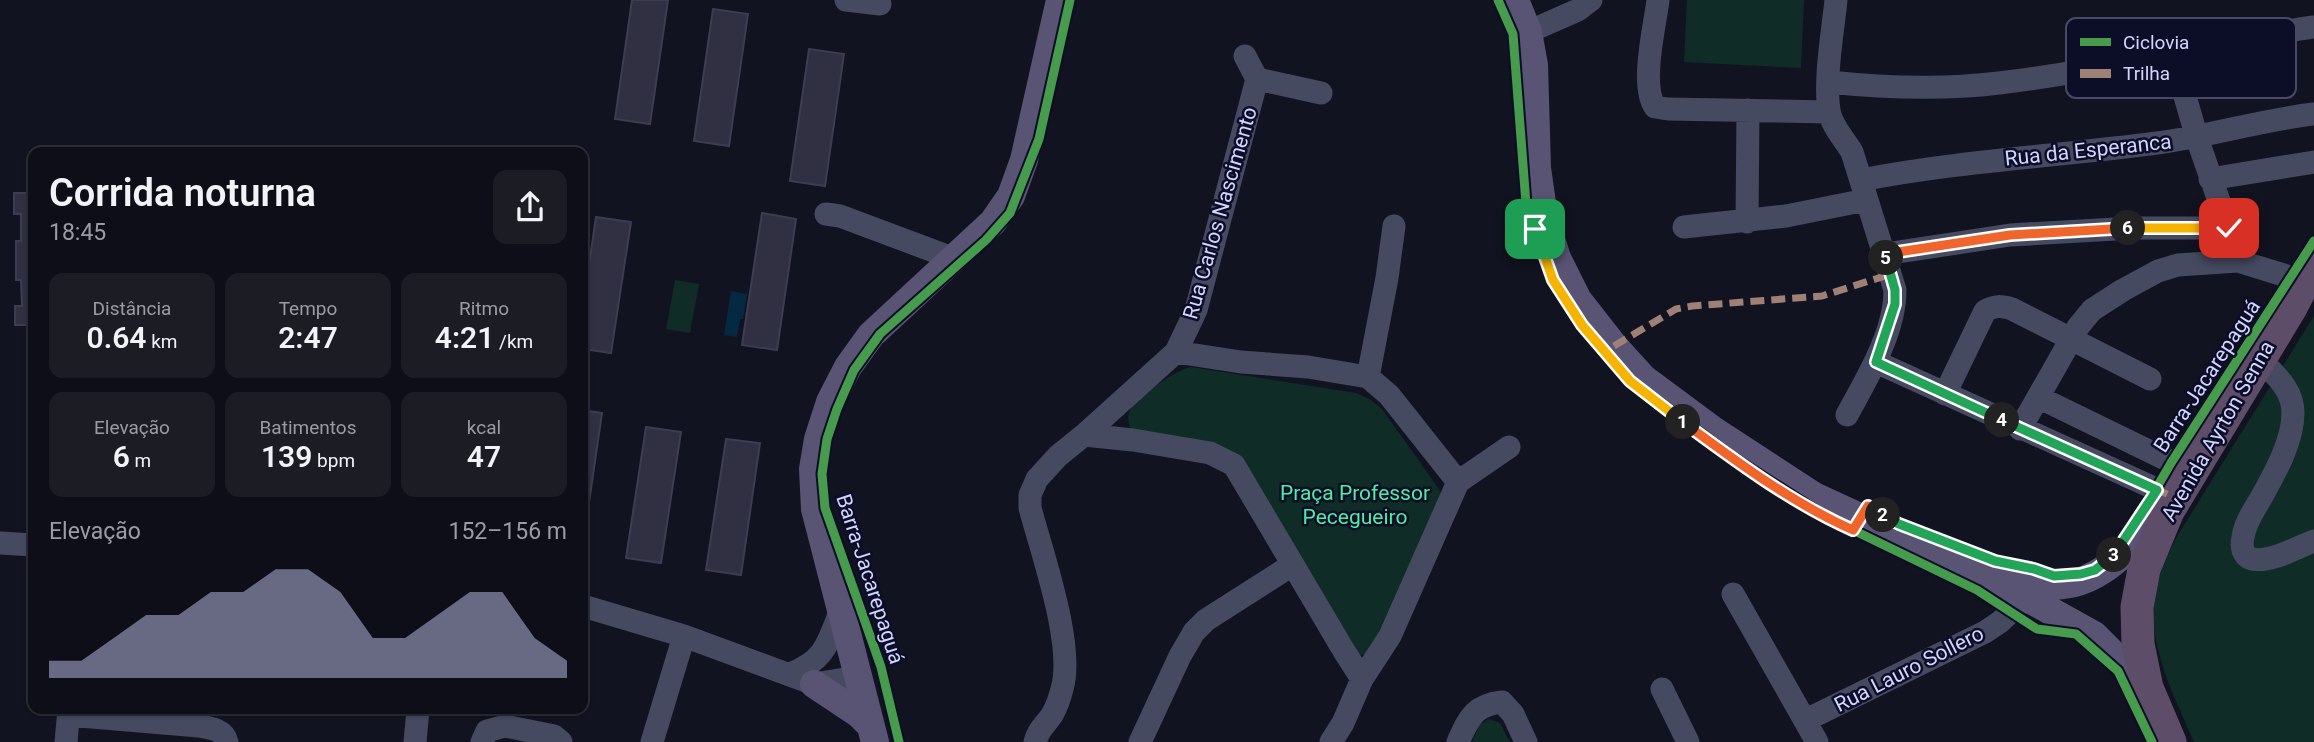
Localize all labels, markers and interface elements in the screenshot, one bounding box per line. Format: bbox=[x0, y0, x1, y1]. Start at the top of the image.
legend bbox=[2066, 18, 2296, 98]
text: Ciclovia bbox=[2123, 31, 2189, 54]
text: Trilha bbox=[2123, 62, 2170, 85]
street label: Rua Carlos Nascimento bbox=[1178, 104, 1262, 322]
street label: Rua da Esperanca bbox=[2003, 129, 2173, 171]
button: share bbox=[493, 170, 567, 244]
text: Corrida noturna bbox=[49, 171, 316, 215]
pin bbox=[2199, 198, 2259, 258]
pin bbox=[1505, 199, 1565, 259]
icon: check bbox=[2210, 209, 2248, 247]
icon: arrive bbox=[1516, 210, 1554, 248]
pin: 6 bbox=[2110, 210, 2146, 246]
text: 6 bbox=[2122, 216, 2133, 239]
text: 18:45 bbox=[49, 219, 106, 246]
pin: 5 bbox=[1868, 240, 1904, 276]
text: 5 bbox=[1880, 246, 1891, 269]
street label: Barra-Jacarepaguá bbox=[2149, 295, 2265, 457]
text: Distância bbox=[93, 297, 171, 320]
text: Tempo bbox=[279, 297, 337, 320]
text: Ritmo bbox=[459, 297, 509, 320]
text: 0.64 bbox=[87, 320, 146, 355]
text: 2:47 bbox=[278, 320, 338, 355]
text: 4:21 bbox=[435, 320, 494, 355]
text: km bbox=[146, 330, 177, 353]
text: /km bbox=[494, 330, 533, 353]
street label: Avenida Ayrton Senna bbox=[2157, 337, 2279, 525]
pin: 4 bbox=[1984, 402, 2020, 438]
pin: 1 bbox=[1666, 404, 1700, 440]
text: 4 bbox=[1996, 408, 2007, 431]
text: 1 bbox=[1677, 410, 1688, 433]
text: Elevação bbox=[94, 416, 170, 439]
text: Batimentos bbox=[260, 416, 356, 439]
text: kcal bbox=[467, 416, 501, 439]
text: 6 bbox=[113, 439, 130, 474]
text: 139 bbox=[261, 439, 312, 474]
text: 47 bbox=[467, 439, 501, 474]
text: m bbox=[130, 449, 151, 472]
text: bpm bbox=[312, 449, 355, 472]
park label: Praça Professor Pecegueiro bbox=[1280, 481, 1430, 529]
street label: Barra-Jacarepaguá bbox=[831, 491, 909, 667]
pin: 2 bbox=[1866, 498, 1900, 532]
text: 2 bbox=[1877, 503, 1888, 526]
text: Elevação bbox=[49, 518, 141, 545]
text: 152–156 m bbox=[448, 518, 567, 545]
pin: 3 bbox=[2096, 538, 2132, 572]
text: 3 bbox=[2108, 543, 2119, 566]
street label: Rua Lauro Sollero bbox=[1830, 621, 1988, 717]

